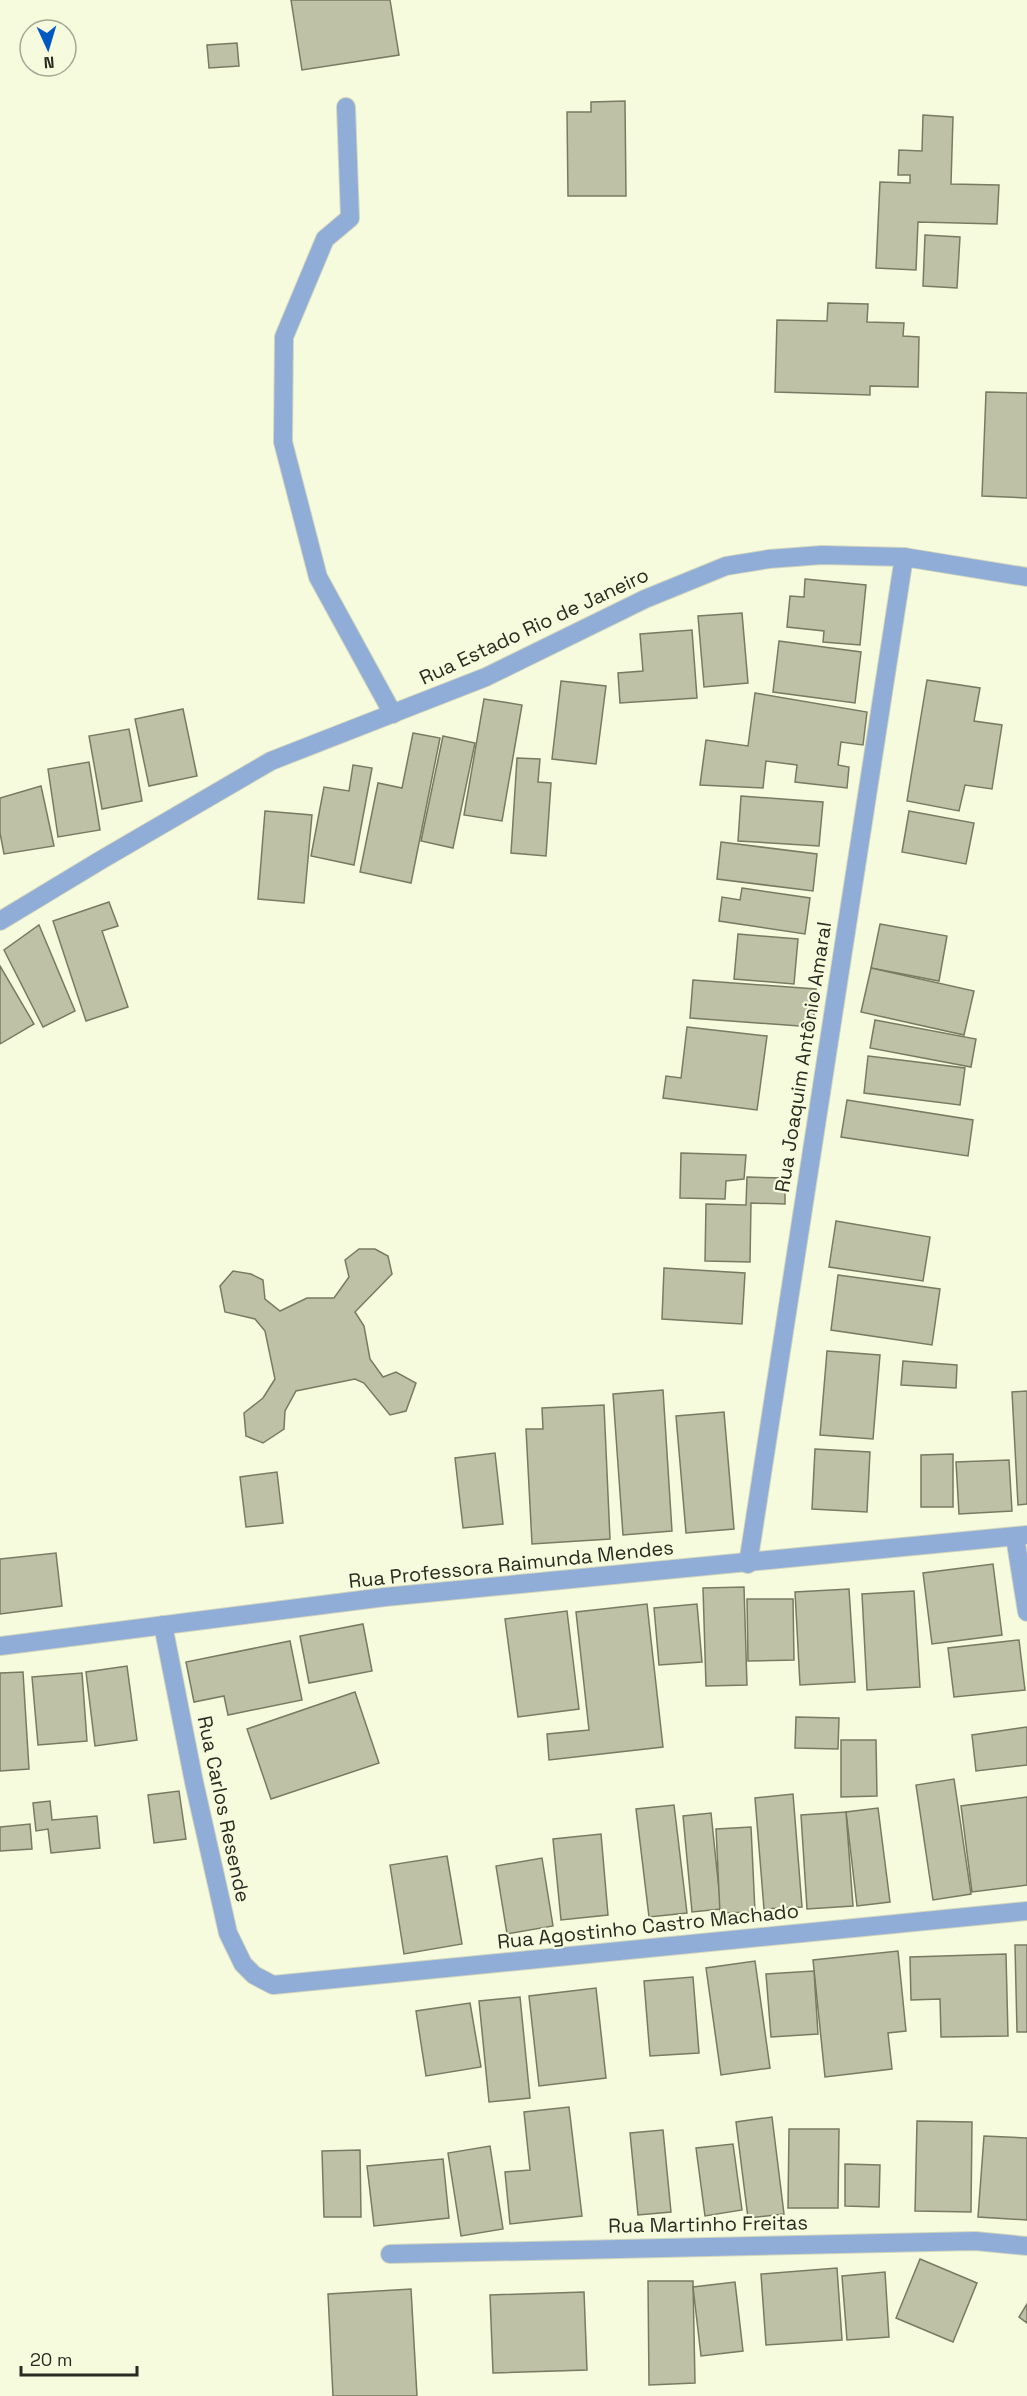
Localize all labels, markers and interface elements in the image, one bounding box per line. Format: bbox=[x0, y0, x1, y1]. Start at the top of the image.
north arrow bbox=[18, 18, 78, 78]
text: N bbox=[43, 52, 55, 73]
street label: Rua Estado Rio de Janeiro bbox=[415, 561, 653, 691]
street label: Rua Joaquim Antônio Amaral bbox=[769, 920, 837, 1194]
street label: Rua Professora Raimunda Mendes bbox=[347, 1534, 675, 1594]
street label: Rua Carlos Resende bbox=[192, 1713, 256, 1905]
street label: Rua Agostinho Castro Machado bbox=[496, 1897, 800, 1955]
street label: Rua Martinho Freitas bbox=[608, 2209, 808, 2239]
scale bar bbox=[21, 2339, 136, 2377]
text: 20 m bbox=[30, 2348, 73, 2371]

